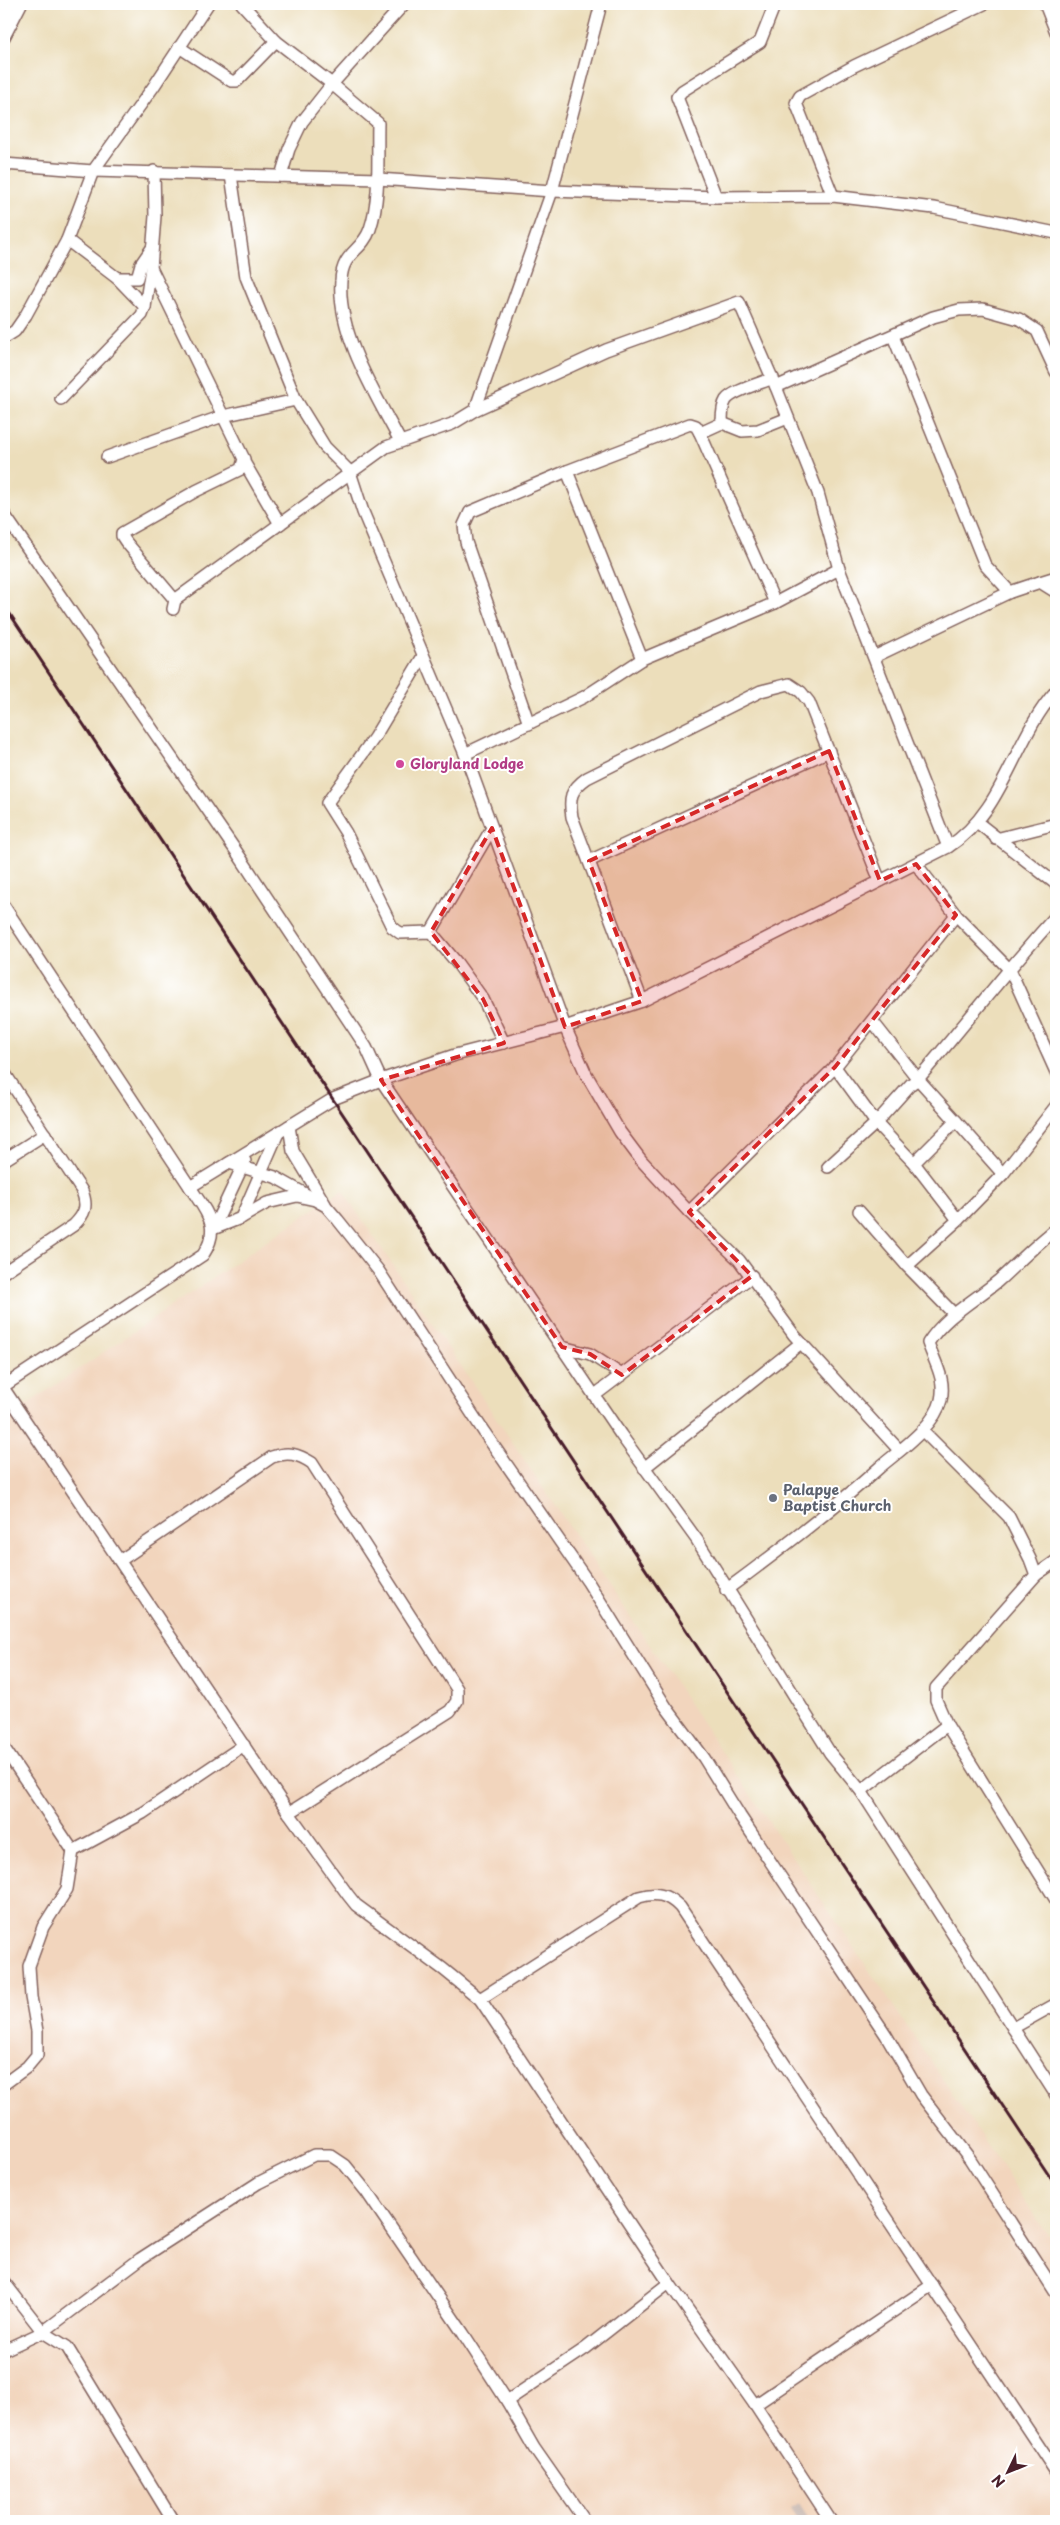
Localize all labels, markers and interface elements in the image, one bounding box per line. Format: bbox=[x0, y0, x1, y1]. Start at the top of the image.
place label: Gloryland Lodge bbox=[410, 753, 524, 774]
marker: Gloryland Lodge bbox=[394, 758, 406, 770]
place label: Palapye Baptist Church bbox=[783, 1479, 891, 1516]
marker: Palapye Baptist Church bbox=[767, 1492, 779, 1504]
north arrow bbox=[982, 2448, 1032, 2498]
text: N bbox=[987, 2470, 1010, 2492]

